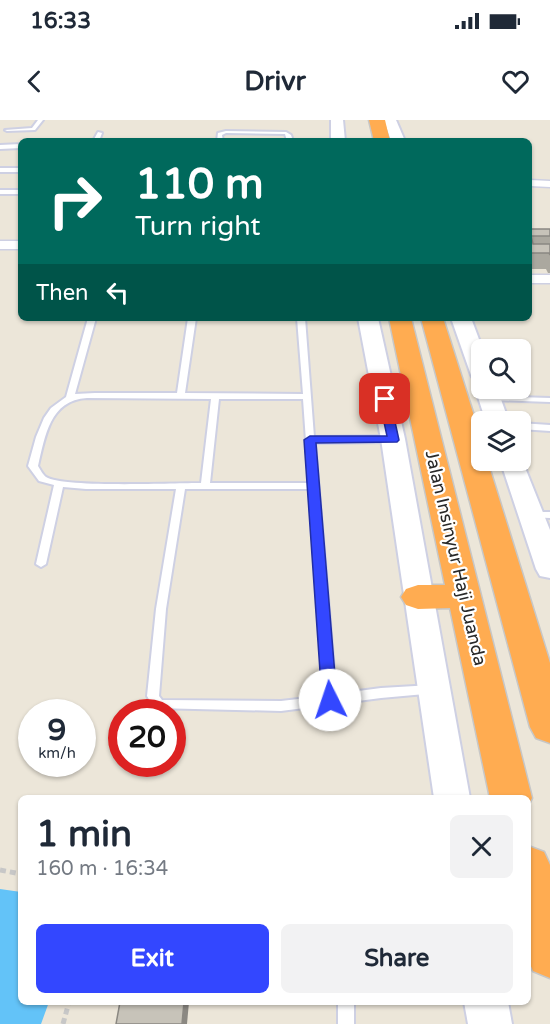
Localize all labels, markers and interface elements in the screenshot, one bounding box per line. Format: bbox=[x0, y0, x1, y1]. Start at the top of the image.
text: 16:33 bbox=[30, 8, 91, 34]
icon: back bbox=[18, 65, 51, 98]
text: Drivr bbox=[244, 65, 306, 98]
icon: heart bbox=[499, 65, 532, 98]
text: 110 m bbox=[135, 159, 264, 210]
icon: right bbox=[36, 162, 114, 240]
text: Turn right bbox=[135, 210, 261, 243]
icon: left bbox=[101, 276, 134, 309]
text: Then bbox=[36, 280, 89, 306]
map controls bbox=[471, 339, 531, 471]
button: search bbox=[471, 339, 531, 399]
pin bbox=[359, 373, 410, 424]
icon: arrive bbox=[368, 382, 401, 415]
button: layers bbox=[471, 411, 531, 471]
street label: Jalan Insinyur Haji Juanda bbox=[421, 448, 491, 668]
position arrow bbox=[298, 668, 362, 732]
speed limit sign: 20 bbox=[108, 699, 186, 777]
text: 9 bbox=[48, 712, 66, 749]
text: km/h bbox=[38, 744, 76, 762]
text: 1 min bbox=[36, 813, 132, 856]
button: close bbox=[450, 815, 513, 878]
text: 160 m · 16:34 bbox=[36, 857, 168, 881]
button: Exit bbox=[36, 924, 269, 993]
button: Share bbox=[281, 924, 513, 993]

